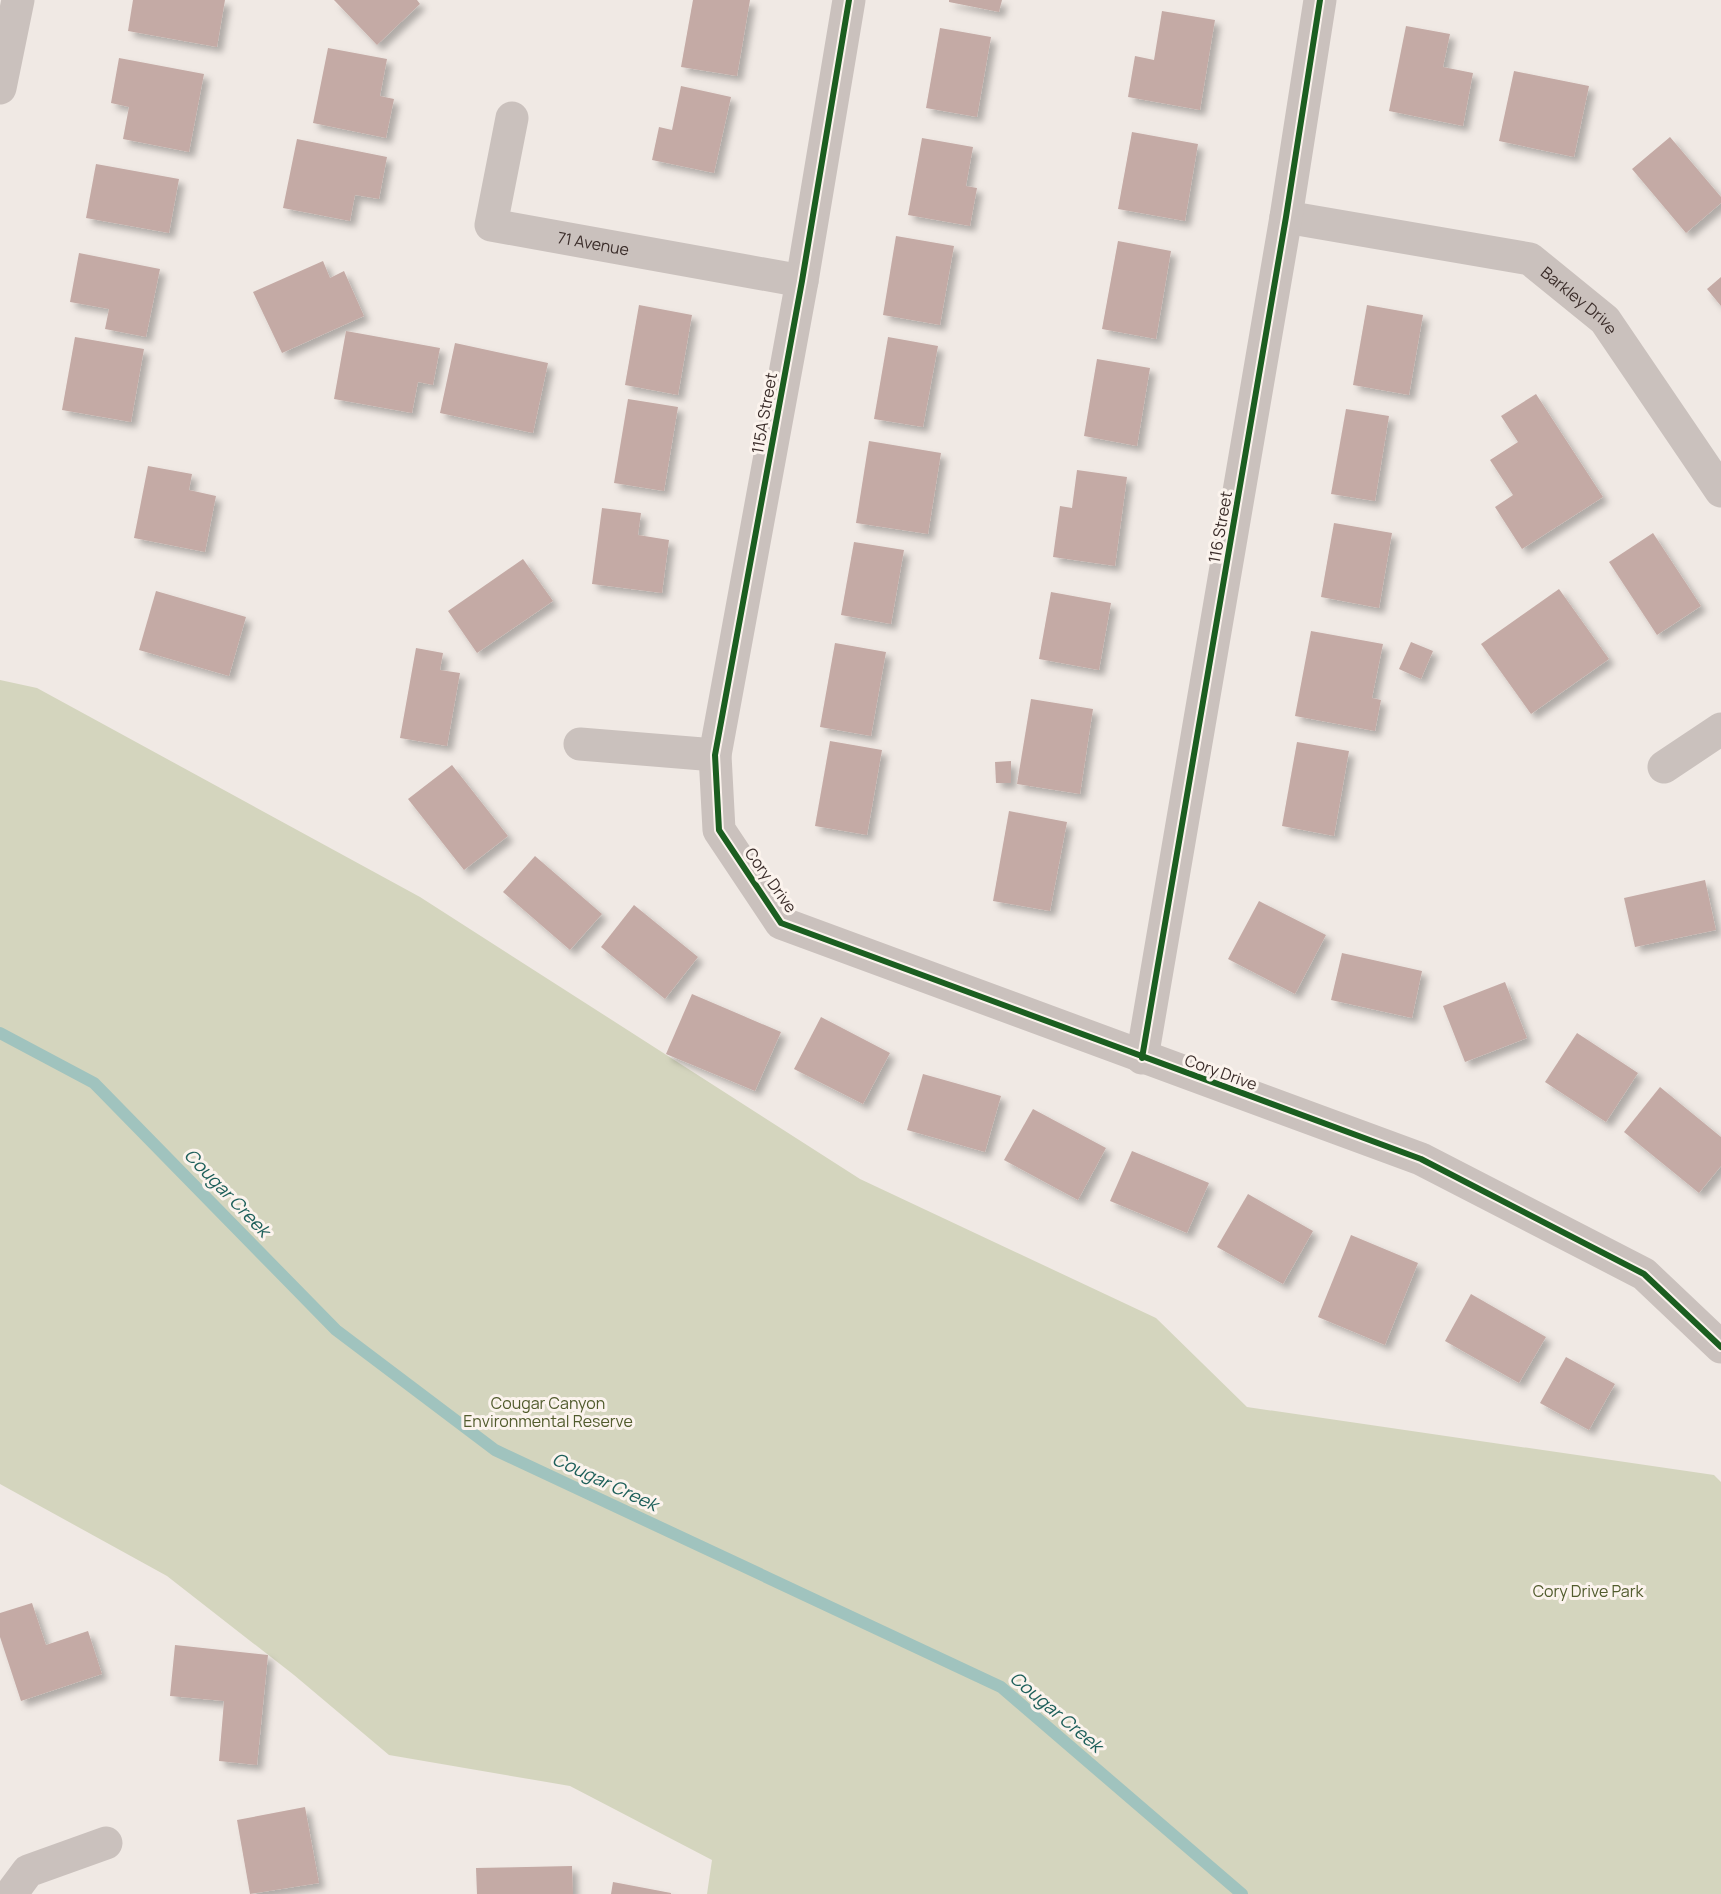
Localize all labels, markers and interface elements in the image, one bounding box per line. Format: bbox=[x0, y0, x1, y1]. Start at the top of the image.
street label: 71 Avenue bbox=[556, 226, 631, 261]
street label: Barkley Drive bbox=[1536, 261, 1623, 339]
street label: 115A Street bbox=[746, 371, 782, 455]
street label: 116 Street bbox=[1203, 489, 1237, 565]
street label: Cory Drive bbox=[740, 843, 802, 917]
street label: Cory Drive bbox=[1182, 1049, 1260, 1095]
water label: Cougar Creek bbox=[179, 1143, 278, 1244]
park label: Cougar Canyon Environmental Reserve bbox=[463, 1392, 633, 1432]
water label: Cougar Creek bbox=[549, 1446, 665, 1517]
park label: Cory Drive Park bbox=[1533, 1580, 1644, 1602]
water label: Cougar Creek bbox=[1005, 1665, 1110, 1759]

